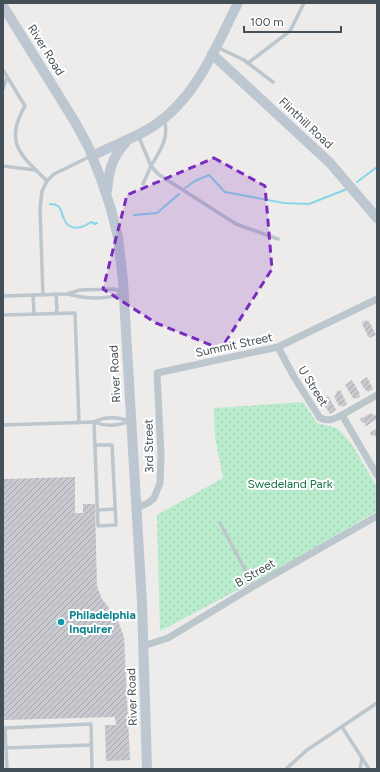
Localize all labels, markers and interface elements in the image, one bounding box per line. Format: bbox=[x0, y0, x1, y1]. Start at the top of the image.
scale bar bbox=[244, 8, 341, 34]
text: 100 m bbox=[250, 15, 284, 29]
street label: River Road bbox=[25, 22, 67, 78]
street label: Flinthill Road bbox=[276, 95, 336, 151]
street label: Summit Street bbox=[194, 330, 274, 360]
street label: River Road bbox=[107, 345, 123, 403]
street label: U Street bbox=[295, 363, 331, 409]
street label: 3rd Street bbox=[142, 418, 156, 473]
park label: Swedeland Park bbox=[247, 477, 333, 491]
street label: B Street bbox=[232, 556, 278, 590]
place label: Philadelphia Inquirer bbox=[69, 608, 136, 636]
marker: Philadelphia Inquirer bbox=[56, 617, 66, 627]
street label: River Road bbox=[124, 668, 140, 726]

